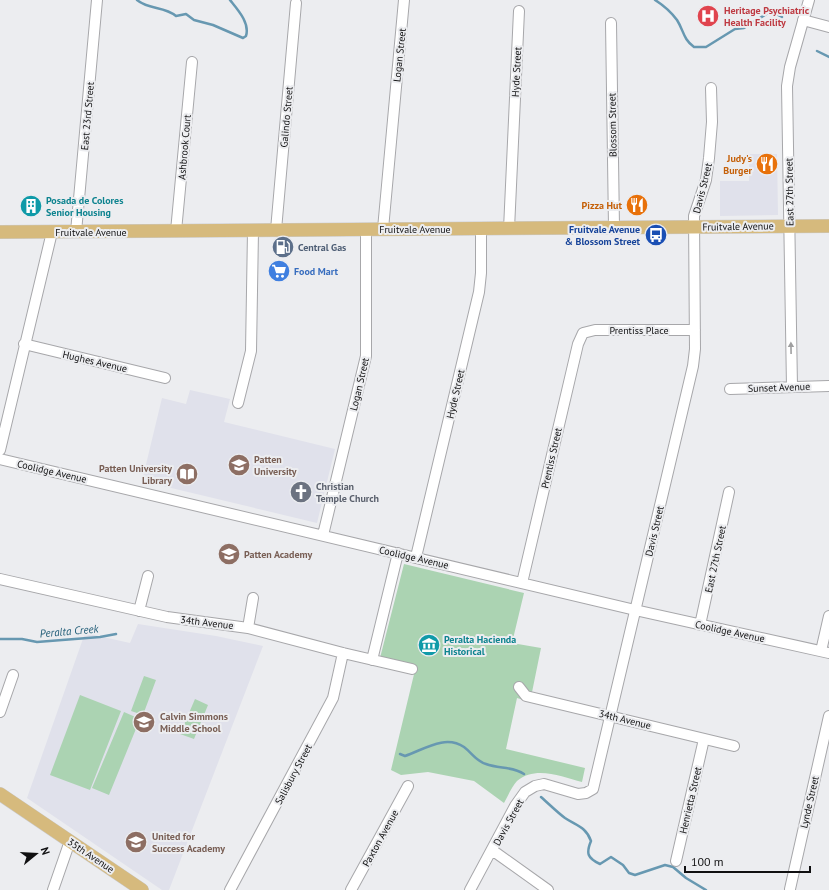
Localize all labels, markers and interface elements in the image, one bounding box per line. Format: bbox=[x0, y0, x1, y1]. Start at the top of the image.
hospital icon: Heritage Psychiatric Health Facility bbox=[695, 3, 721, 29]
place label: Heritage Psychiatric Health Facility bbox=[724, 4, 810, 29]
street label: Logan Street bbox=[390, 27, 409, 83]
street label: Hyde Street bbox=[509, 46, 524, 97]
street label: East 23rd Street bbox=[78, 81, 97, 151]
street label: Galindo Street bbox=[277, 85, 296, 148]
street label: Blossom Street bbox=[605, 92, 620, 157]
street label: Ashbrook Court bbox=[175, 113, 194, 180]
restaurant icon: Judy's Burger bbox=[754, 151, 780, 177]
place label: Judy's Burger bbox=[723, 152, 752, 177]
street label: East 27th Street bbox=[782, 157, 797, 226]
street label: Davis Street bbox=[690, 161, 715, 215]
restaurant icon: Pizza Hut bbox=[624, 192, 650, 218]
building icon: Posada de Colores Senior Housing bbox=[18, 193, 44, 219]
place label: Posada de Colores Senior Housing bbox=[46, 194, 123, 219]
place label: Pizza Hut bbox=[582, 199, 622, 212]
street label: Fruitvale Avenue bbox=[702, 219, 774, 234]
bus stop icon: Fruitvale Avenue & Blossom Street bbox=[643, 222, 669, 248]
street label: Fruitvale Avenue bbox=[379, 223, 451, 236]
place label: Fruitvale Avenue & Blossom Street bbox=[565, 223, 641, 248]
street label: Fruitvale Avenue bbox=[55, 226, 127, 239]
fuel station icon: Central Gas bbox=[270, 234, 296, 260]
place label: Central Gas bbox=[298, 241, 346, 254]
supermarket icon: Food Mart bbox=[266, 258, 292, 284]
place label: Food Mart bbox=[294, 265, 339, 278]
street label: Prentiss Place bbox=[609, 324, 669, 337]
one-way arrow bbox=[788, 342, 795, 354]
street label: Hughes Avenue bbox=[61, 348, 128, 375]
street label: Logan Street bbox=[347, 356, 372, 412]
street label: Hyde Street bbox=[444, 368, 468, 420]
street label: Sunset Avenue bbox=[748, 380, 810, 395]
street label: Prentiss Street bbox=[538, 426, 565, 490]
school or university icon: Patten University bbox=[226, 452, 252, 478]
place label: Patten University bbox=[254, 453, 297, 478]
street label: Coolidge Avenue bbox=[16, 457, 88, 486]
library icon: Patten University Library bbox=[174, 461, 200, 487]
place label: Patten University Library bbox=[99, 462, 172, 487]
church icon: Christian Temple Church bbox=[288, 479, 314, 505]
place label: Christian Temple Church bbox=[316, 480, 379, 505]
street label: Davis Street bbox=[642, 504, 667, 558]
street label: East 27th Street bbox=[702, 524, 729, 594]
school or university icon: Patten Academy bbox=[216, 541, 242, 567]
street label: Coolidge Avenue bbox=[378, 543, 450, 572]
place label: Patten Academy bbox=[244, 548, 313, 561]
street label: 34th Avenue bbox=[180, 613, 234, 632]
street label: Coolidge Avenue bbox=[694, 618, 766, 645]
water label: Peralta Creek bbox=[39, 621, 100, 641]
museum icon: Peralta Hacienda Historical bbox=[416, 632, 442, 658]
place label: Peralta Hacienda Historical bbox=[444, 633, 516, 658]
street label: 34th Avenue bbox=[597, 707, 652, 732]
school or university icon: Calvin Simmons Middle School bbox=[131, 709, 157, 735]
place label: Calvin Simmons Middle School bbox=[160, 710, 228, 735]
street label: Salisbury Street bbox=[272, 741, 315, 807]
street label: Henrietta Street bbox=[676, 765, 705, 835]
street label: Lynde Street bbox=[797, 774, 822, 829]
street label: Davis Street bbox=[490, 796, 527, 848]
street label: Paxton Avenue bbox=[359, 808, 401, 869]
school or university icon: United for Success Academy bbox=[123, 829, 149, 855]
place label: United for Success Academy bbox=[152, 830, 225, 855]
north arrow bbox=[16, 834, 56, 874]
street label: 35th Avenue bbox=[65, 835, 116, 876]
text: N bbox=[38, 845, 53, 857]
scale bar bbox=[685, 848, 810, 874]
text: 100 m bbox=[691, 854, 724, 869]

